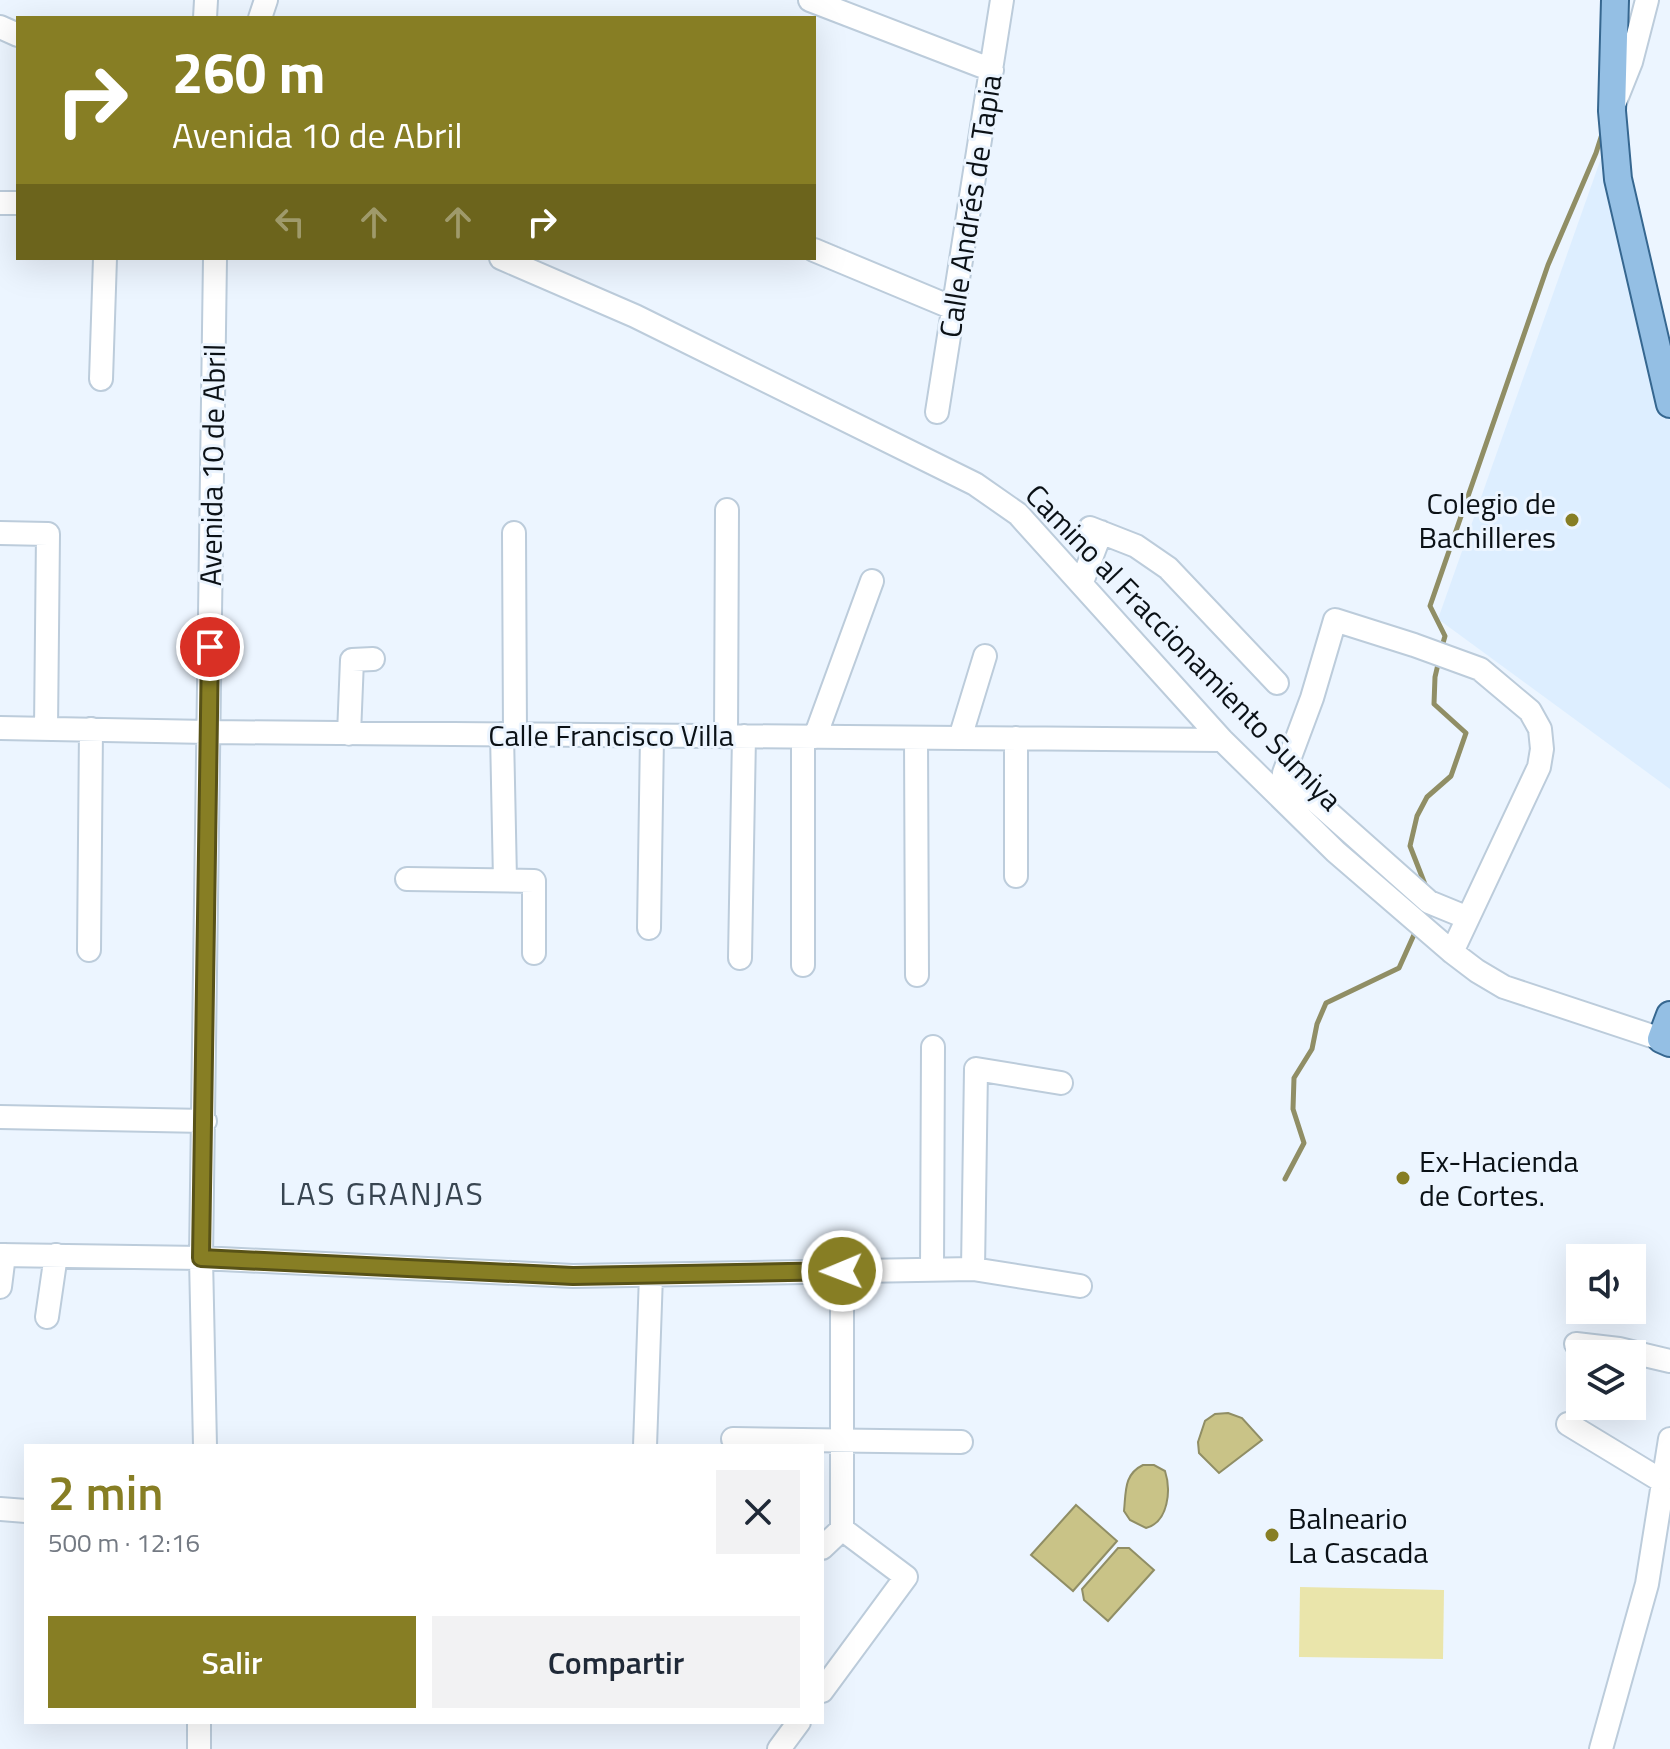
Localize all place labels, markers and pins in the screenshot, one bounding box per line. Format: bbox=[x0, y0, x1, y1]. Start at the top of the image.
place label: Colegio de Bachilleres bbox=[1419, 480, 1556, 560]
marker: Colegio de Bachilleres bbox=[1563, 511, 1581, 529]
pin bbox=[176, 613, 244, 681]
place label: Ex-Hacienda de Cortes. bbox=[1419, 1138, 1578, 1218]
marker: Ex-Hacienda de Cortes. bbox=[1394, 1169, 1412, 1187]
place label: Balneario La Cascada bbox=[1288, 1495, 1428, 1575]
marker: Balneario La Cascada bbox=[1263, 1526, 1281, 1544]

